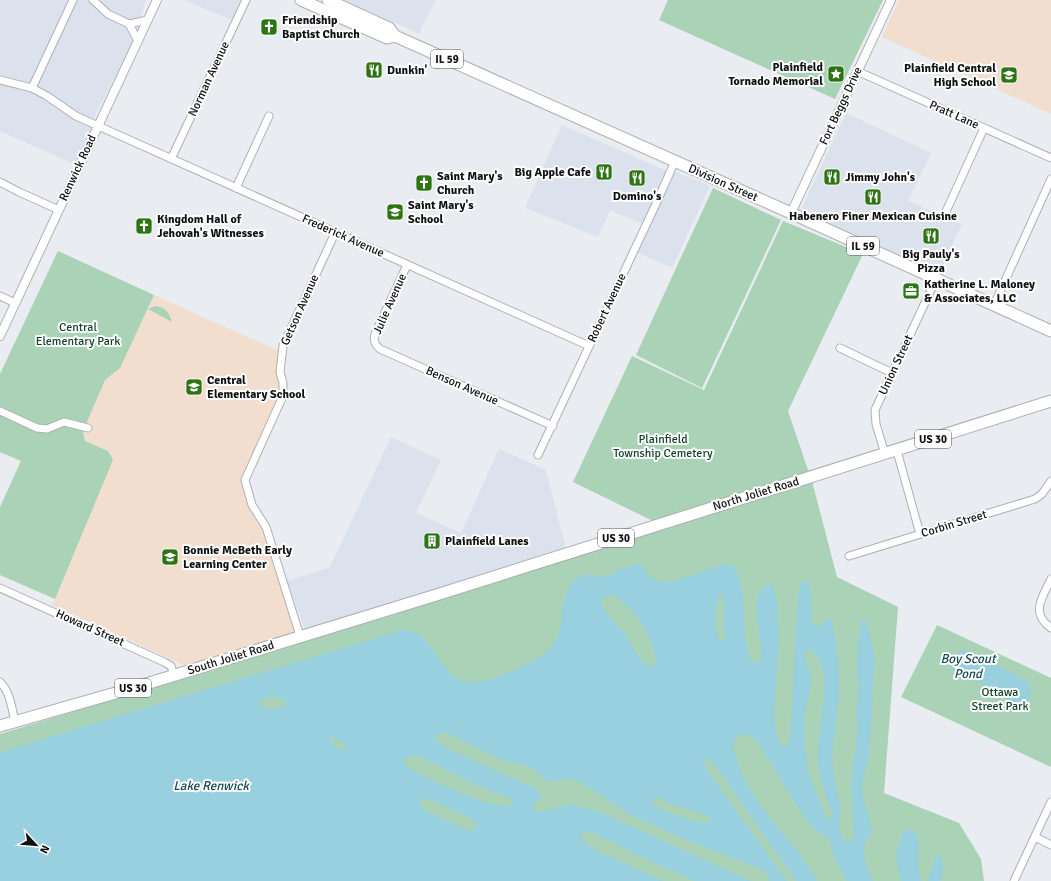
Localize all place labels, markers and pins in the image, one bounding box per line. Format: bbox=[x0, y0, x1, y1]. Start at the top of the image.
place label: Friendship Baptist Church bbox=[282, 13, 360, 42]
church icon: Friendship Baptist Church bbox=[259, 17, 279, 37]
restaurant icon: Dunkin' bbox=[364, 60, 384, 80]
place label: Plainfield Tornado Memorial bbox=[728, 60, 824, 89]
place label: Plainfield Central High School bbox=[904, 61, 996, 90]
place label: Dunkin' bbox=[387, 63, 428, 78]
place icon: Plainfield Tornado Memorial bbox=[826, 64, 846, 84]
school or university icon: Plainfield Central High School bbox=[999, 65, 1019, 85]
restaurant icon: Big Apple Cafe bbox=[594, 162, 614, 182]
place label: Big Apple Cafe bbox=[514, 165, 591, 180]
restaurant icon: Jimmy John's bbox=[822, 167, 842, 187]
restaurant icon: Domino's bbox=[627, 168, 647, 188]
place label: Saint Mary's Church bbox=[437, 169, 503, 198]
place label: Jimmy John's bbox=[845, 170, 916, 185]
church icon: Saint Mary's Church bbox=[414, 173, 434, 193]
restaurant icon: Habenero Finer Mexican Cuisine bbox=[863, 187, 883, 207]
place label: Domino's bbox=[613, 189, 662, 204]
place label: Saint Mary's School bbox=[408, 198, 474, 227]
school or university icon: Saint Mary's School bbox=[385, 202, 405, 222]
place label: Habenero Finer Mexican Cuisine bbox=[789, 209, 957, 224]
place label: Kingdom Hall of Jehovah's Witnesses bbox=[157, 212, 264, 241]
church icon: Kingdom Hall of Jehovah's Witnesses bbox=[134, 216, 154, 236]
restaurant icon: Big Pauly's Pizza bbox=[921, 226, 941, 246]
place label: Big Pauly's Pizza bbox=[902, 247, 960, 276]
place label: Katherine L. Maloney & Associates, LLC bbox=[924, 277, 1035, 306]
office icon: Katherine L. Maloney & Associates, LLC bbox=[901, 281, 921, 301]
place label: Central Elementary School bbox=[207, 373, 306, 402]
school or university icon: Central Elementary School bbox=[184, 377, 204, 397]
building icon: Plainfield Lanes bbox=[422, 531, 442, 551]
place label: Plainfield Lanes bbox=[445, 534, 529, 549]
place label: Bonnie McBeth Early Learning Center bbox=[183, 543, 292, 572]
school or university icon: Bonnie McBeth Early Learning Center bbox=[160, 547, 180, 567]

